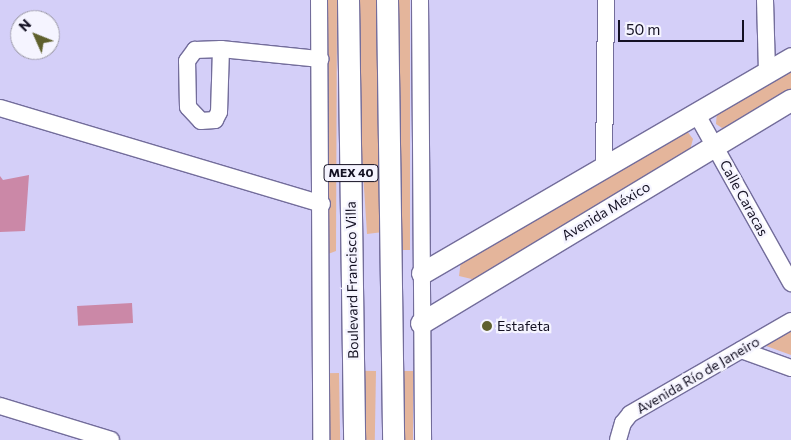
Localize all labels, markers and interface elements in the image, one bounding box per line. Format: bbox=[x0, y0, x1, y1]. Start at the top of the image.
north arrow bbox=[10, 10, 60, 60]
scale bar bbox=[621, 10, 747, 42]
text: N bbox=[15, 15, 34, 35]
text: 50 m bbox=[626, 20, 660, 38]
street label: Calle Caracas bbox=[716, 157, 772, 239]
road number: MEX 40 bbox=[324, 164, 378, 182]
street label: Avenida México bbox=[559, 178, 653, 244]
street label: Boulevard Francisco Villa bbox=[342, 201, 362, 359]
place label: Estafeta bbox=[497, 318, 550, 334]
marker: Estafeta bbox=[481, 320, 493, 332]
street label: Avenida Río de Janeiro bbox=[633, 333, 763, 417]

